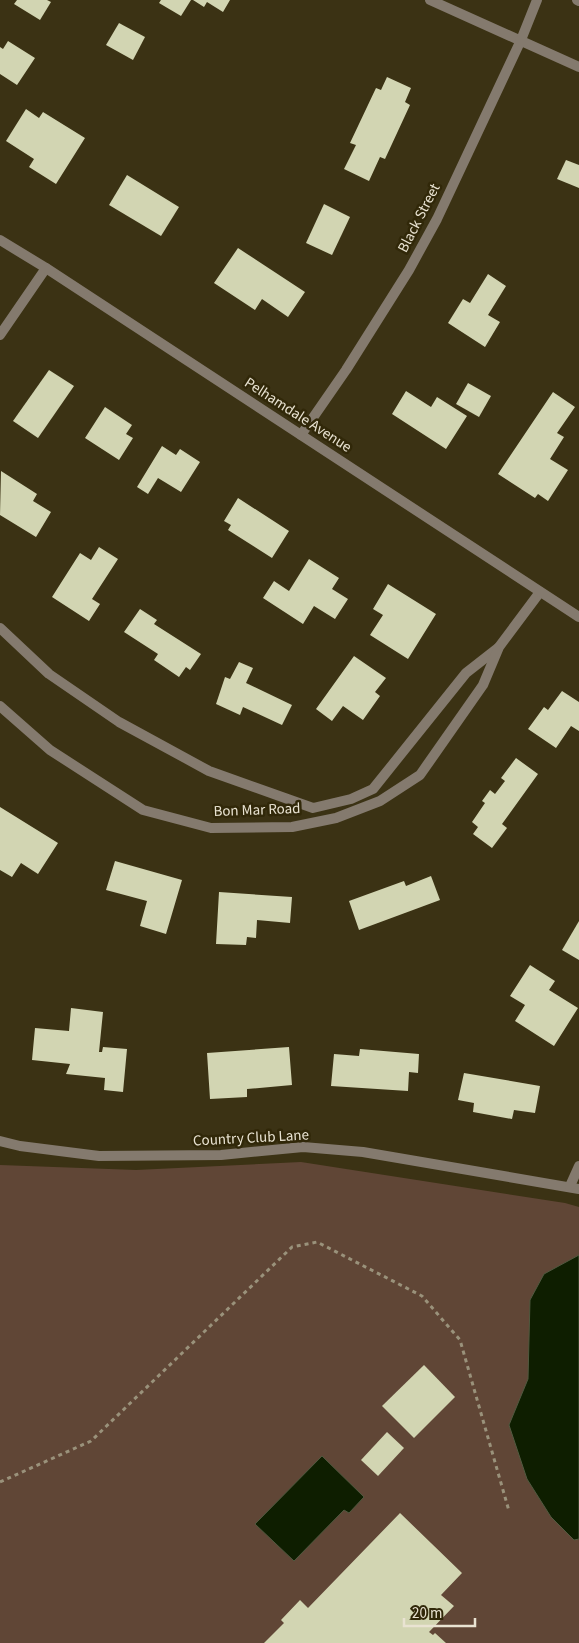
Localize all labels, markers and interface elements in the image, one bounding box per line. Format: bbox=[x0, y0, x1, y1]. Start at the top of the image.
street label: Black Street bbox=[393, 180, 445, 256]
street label: Pelhamdale Avenue bbox=[240, 372, 356, 458]
street label: Bon Mar Road bbox=[213, 798, 301, 822]
street label: Country Club Lane bbox=[192, 1124, 310, 1152]
scale bar bbox=[404, 1596, 475, 1628]
text: 20 m bbox=[412, 1603, 442, 1624]

